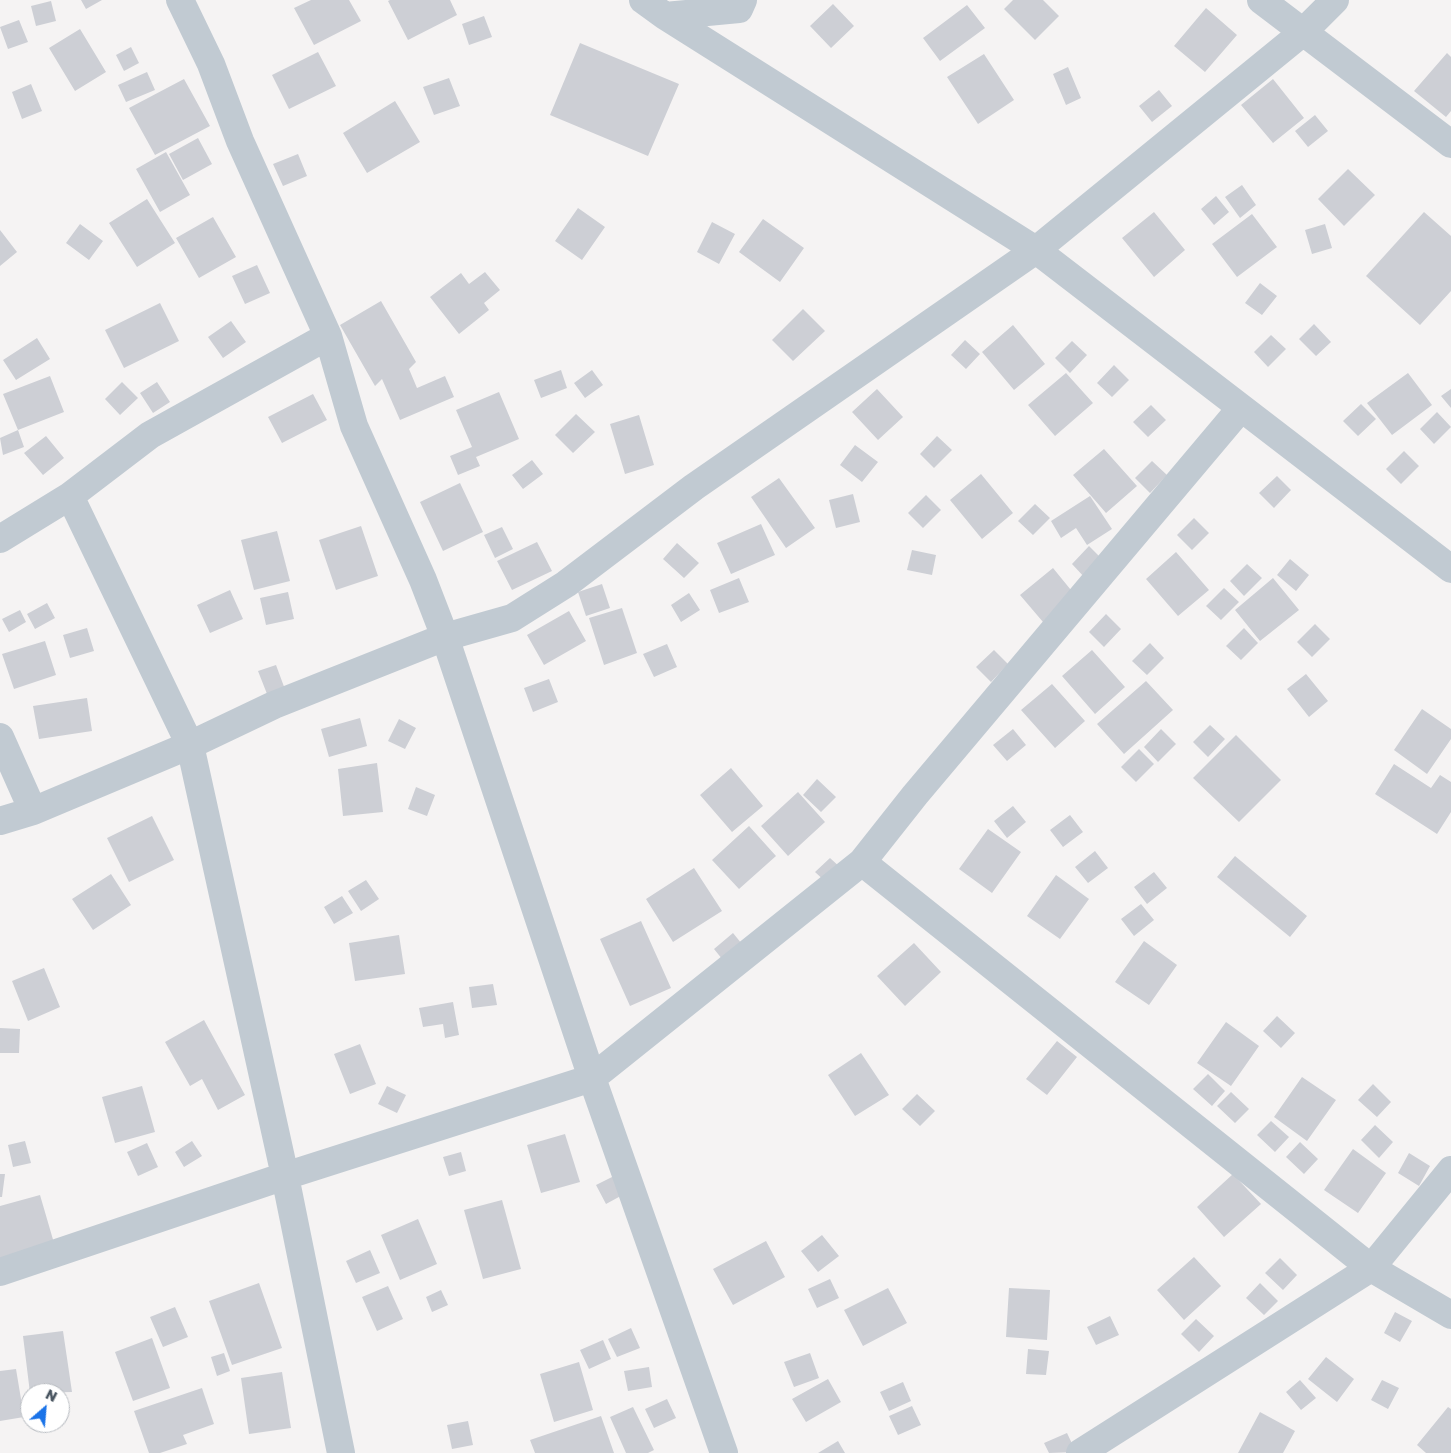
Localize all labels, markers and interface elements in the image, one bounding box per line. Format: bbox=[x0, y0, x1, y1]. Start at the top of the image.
north arrow bbox=[20, 1383, 70, 1433]
text: N bbox=[43, 1385, 60, 1405]

